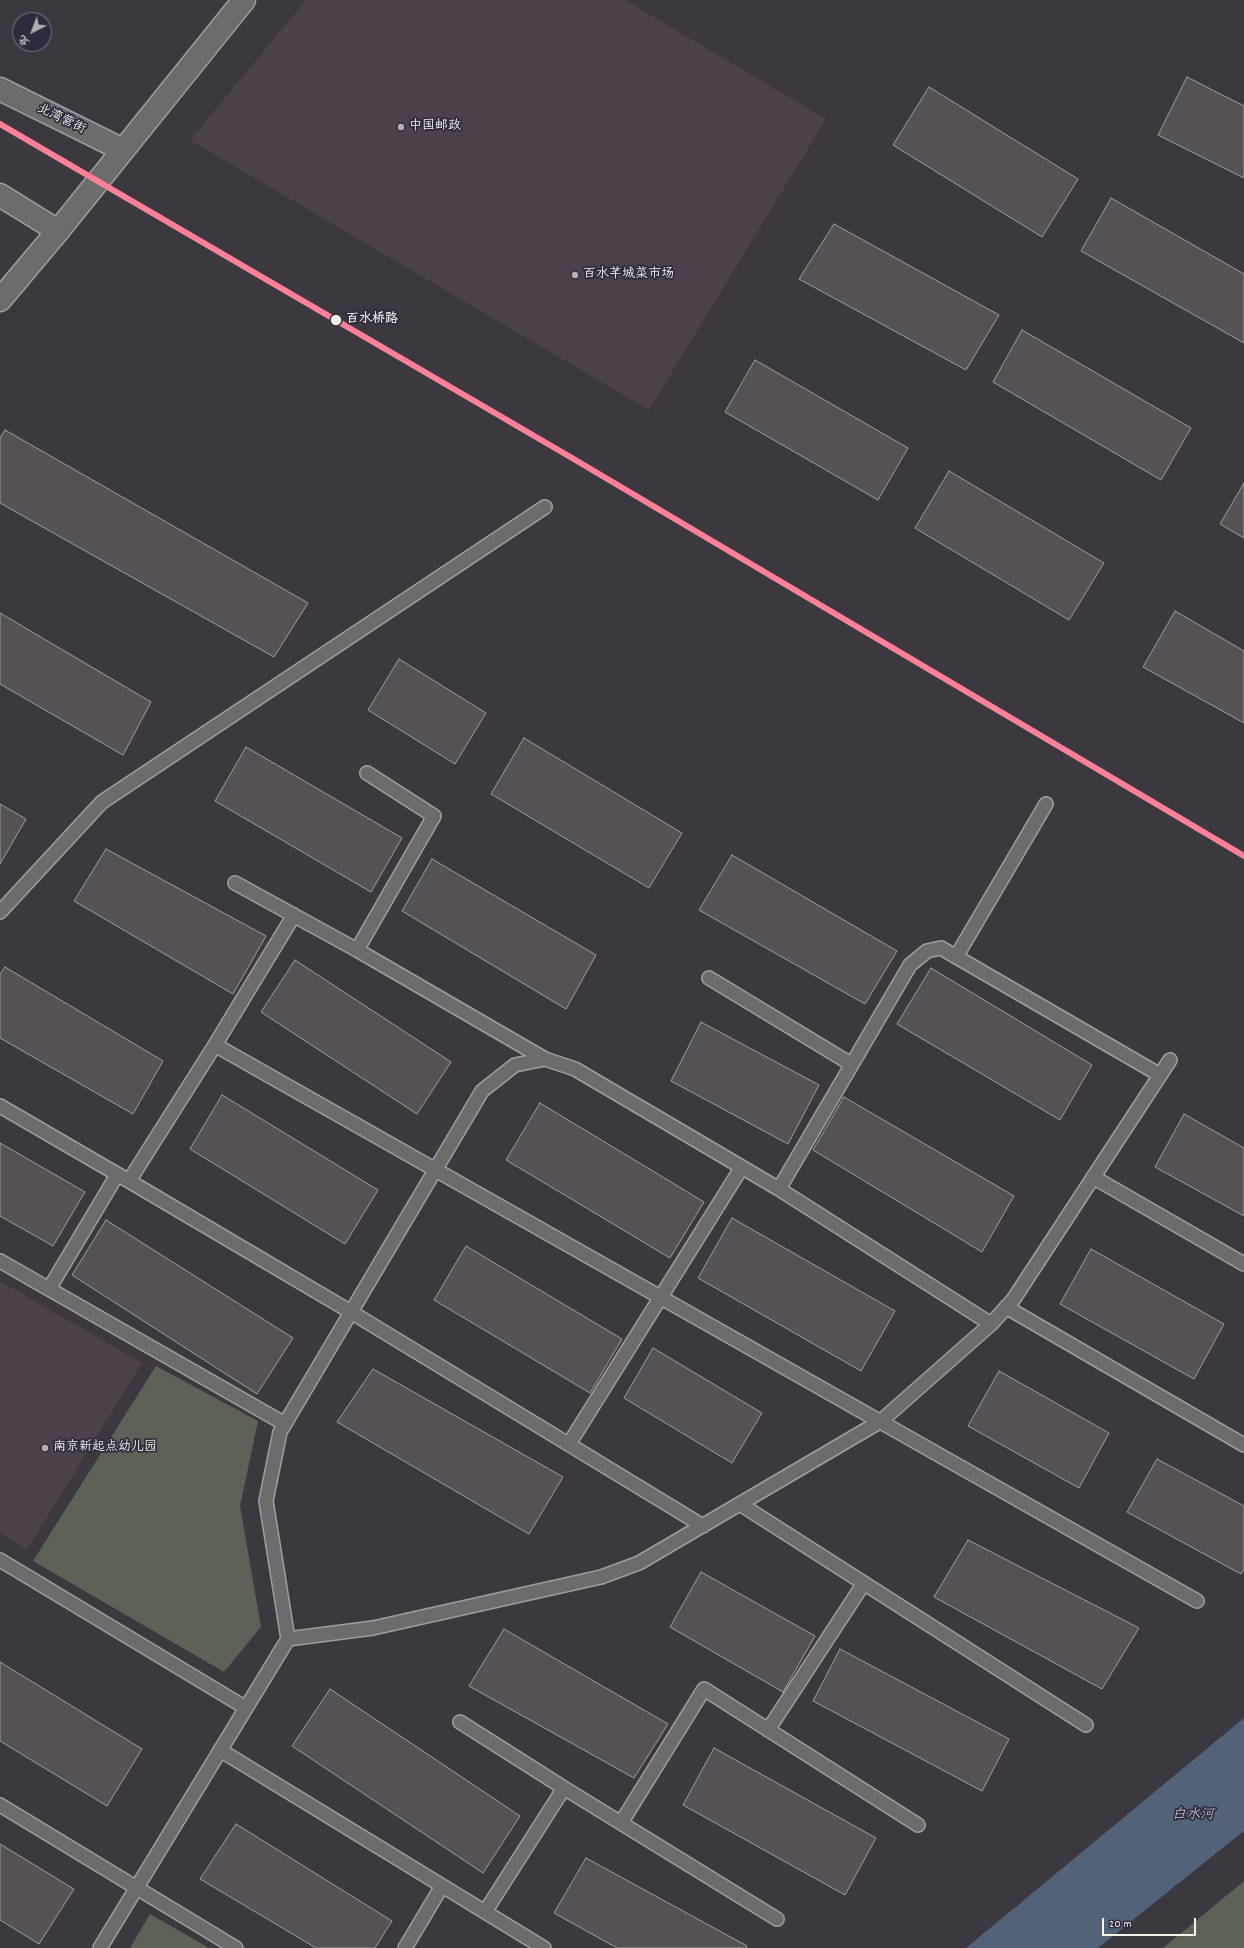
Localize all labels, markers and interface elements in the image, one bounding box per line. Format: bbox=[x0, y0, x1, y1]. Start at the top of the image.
north arrow bbox=[12, 12, 52, 52]
text: 北 bbox=[15, 31, 34, 50]
street label: 北湾营街 bbox=[34, 102, 88, 138]
place label: 中国邮政 bbox=[409, 119, 461, 135]
marker: 中国邮政 bbox=[396, 122, 406, 132]
place label: 百水芊城菜市场 bbox=[583, 267, 674, 283]
marker: 百水芊城菜市场 bbox=[570, 270, 580, 280]
place label: 百水桥路 bbox=[346, 312, 398, 328]
marker: 百水桥路 bbox=[329, 313, 343, 327]
place label: 南京新起点幼儿园 bbox=[53, 1440, 157, 1456]
marker: 南京新起点幼儿园 bbox=[40, 1443, 50, 1453]
water label: 白水河 bbox=[1172, 1808, 1214, 1824]
scale bar bbox=[1104, 1910, 1198, 1936]
text: 20 m bbox=[1109, 1916, 1132, 1933]

